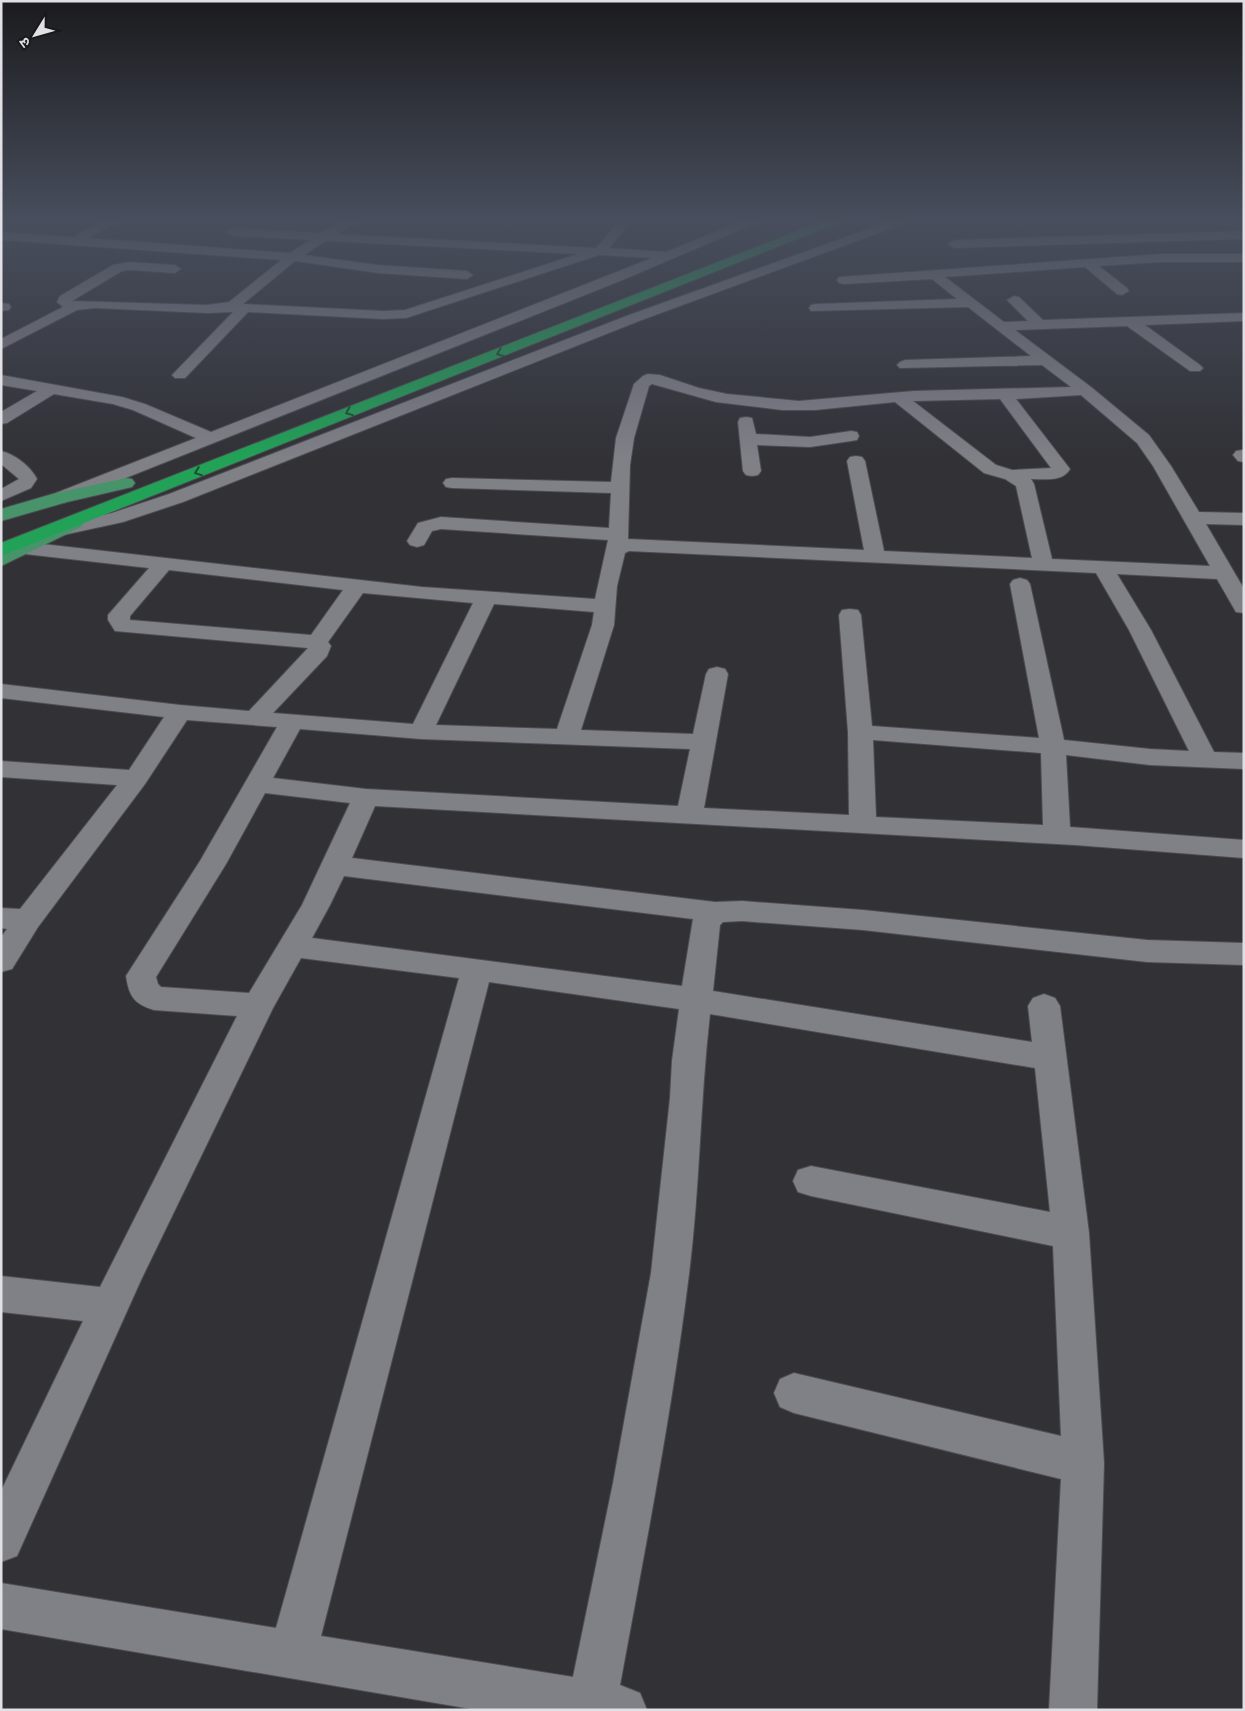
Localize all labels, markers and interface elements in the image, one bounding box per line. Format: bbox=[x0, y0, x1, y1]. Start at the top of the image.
north arrow bbox=[10, 10, 60, 60]
text: उ bbox=[15, 33, 34, 51]
one-way arrow bbox=[496, 346, 505, 357]
one-way arrow bbox=[345, 406, 354, 417]
one-way arrow bbox=[194, 466, 202, 476]

